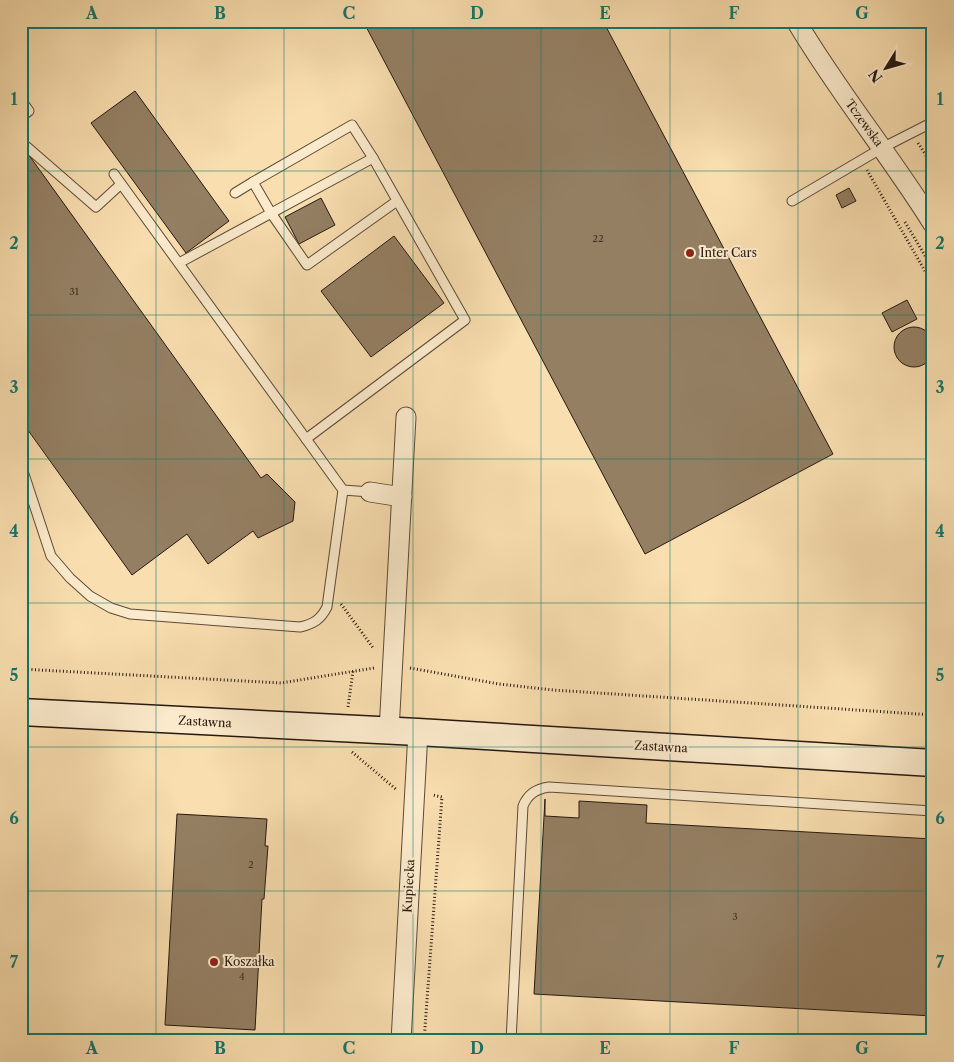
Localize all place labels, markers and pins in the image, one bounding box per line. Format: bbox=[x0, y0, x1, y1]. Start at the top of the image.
place label: Inter Cars bbox=[700, 245, 757, 260]
marker: Inter Cars bbox=[684, 247, 696, 259]
place label: Koszałka bbox=[224, 954, 275, 969]
marker: Koszałka bbox=[208, 956, 220, 968]

